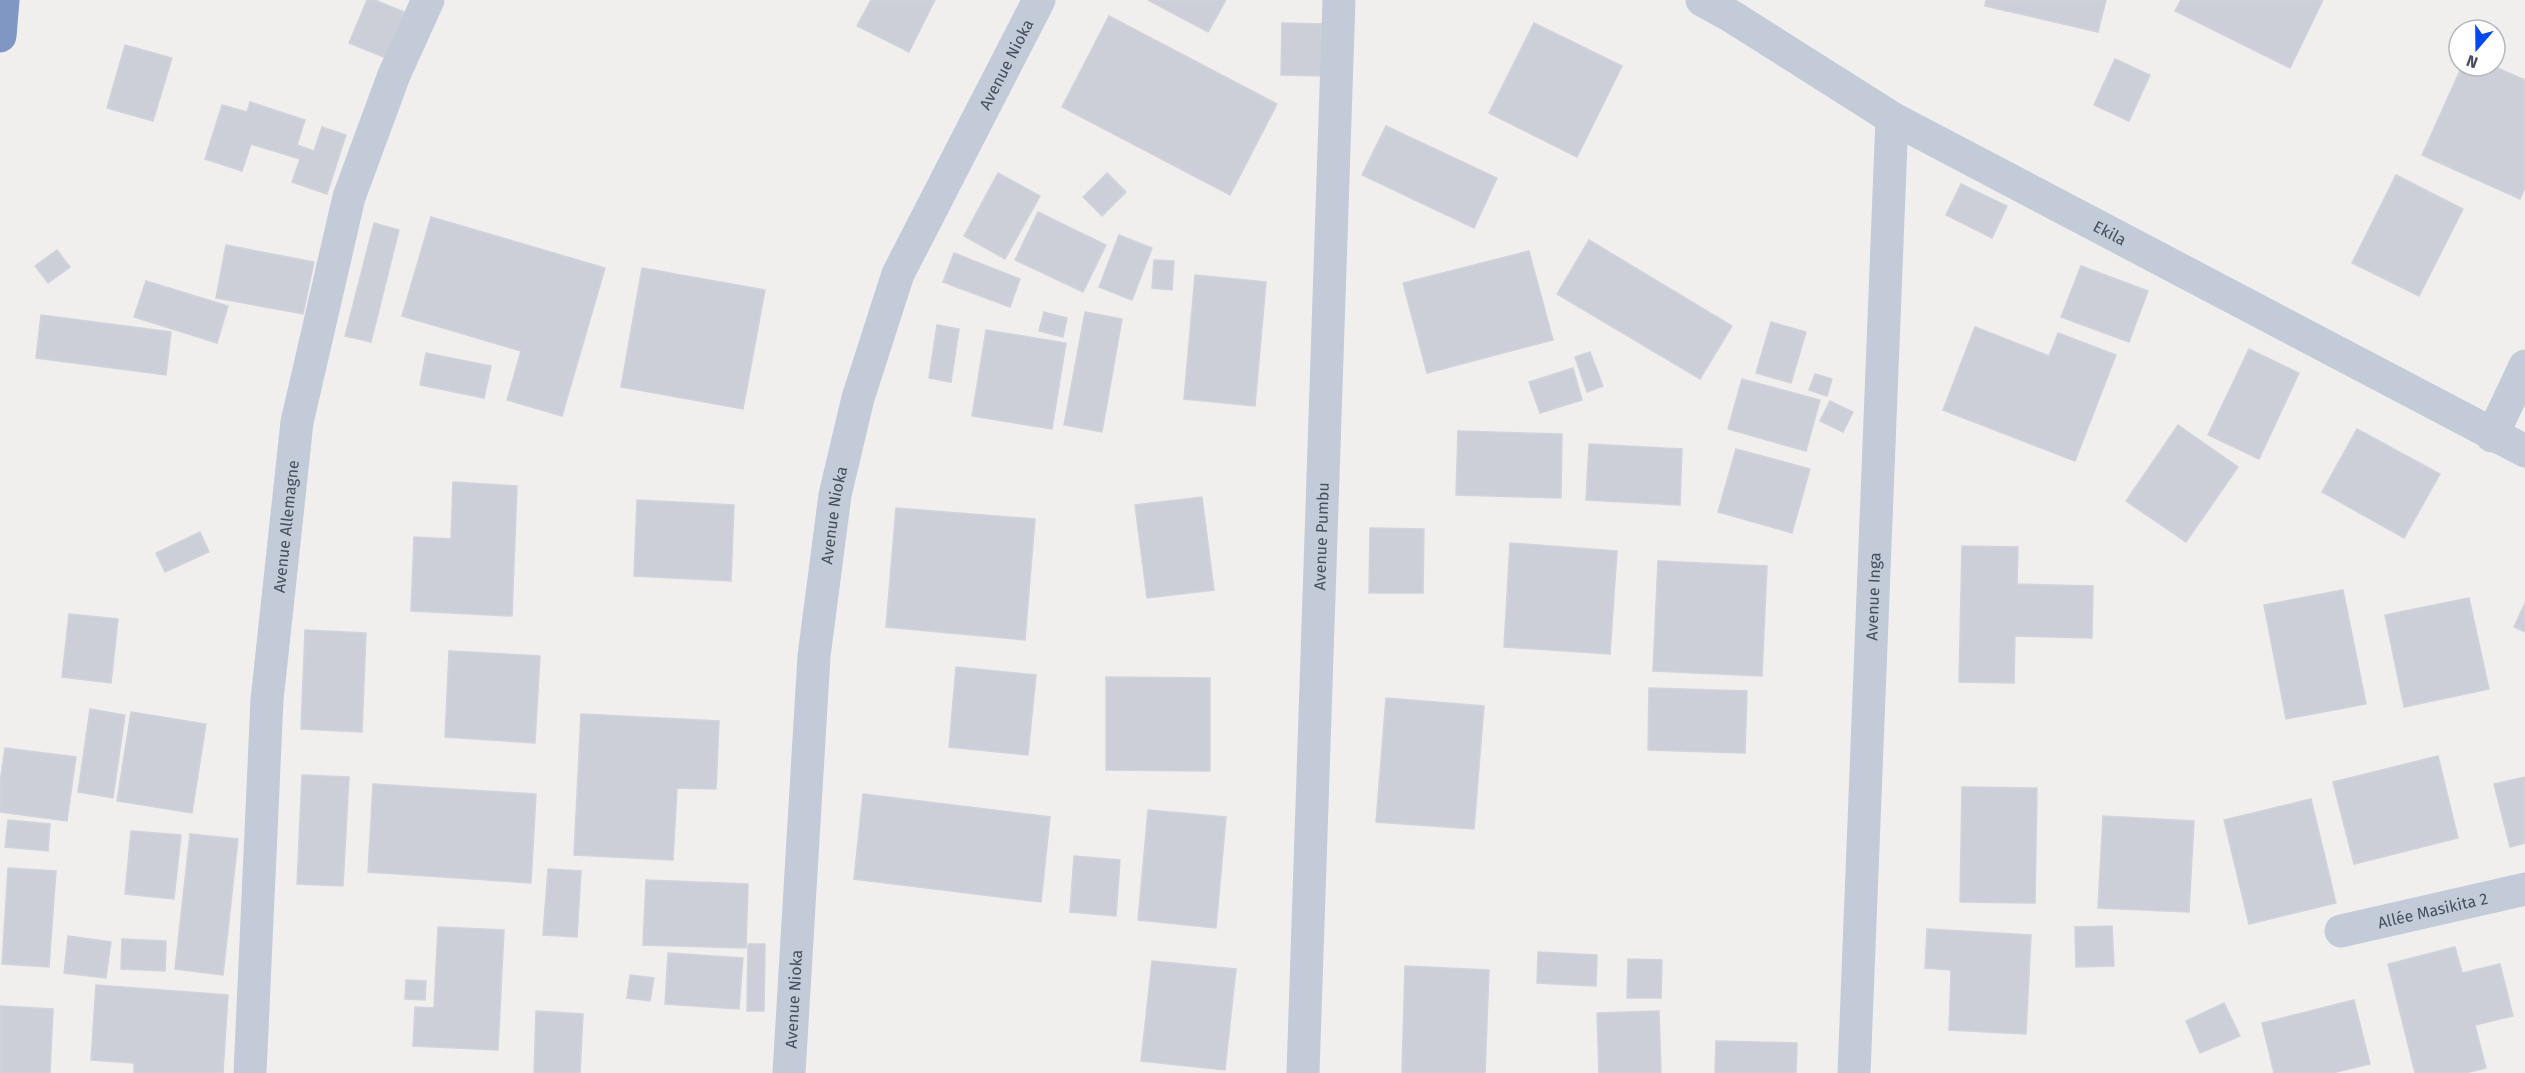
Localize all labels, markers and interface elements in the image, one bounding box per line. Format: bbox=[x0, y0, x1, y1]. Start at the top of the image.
street label: Avenue Nioka bbox=[975, 16, 1037, 113]
north arrow bbox=[2447, 18, 2507, 78]
text: N bbox=[2464, 51, 2480, 72]
street label: Ekila bbox=[2090, 216, 2130, 249]
street label: Avenue Allemagne bbox=[269, 459, 302, 594]
street label: Avenue Nioka bbox=[817, 464, 851, 565]
street label: Avenue Pumbu bbox=[1310, 482, 1332, 591]
street label: Avenue Inga bbox=[1862, 552, 1884, 641]
street label: Allée Masikita 2 bbox=[2376, 888, 2490, 932]
street label: Avenue Nioka bbox=[781, 949, 806, 1049]

